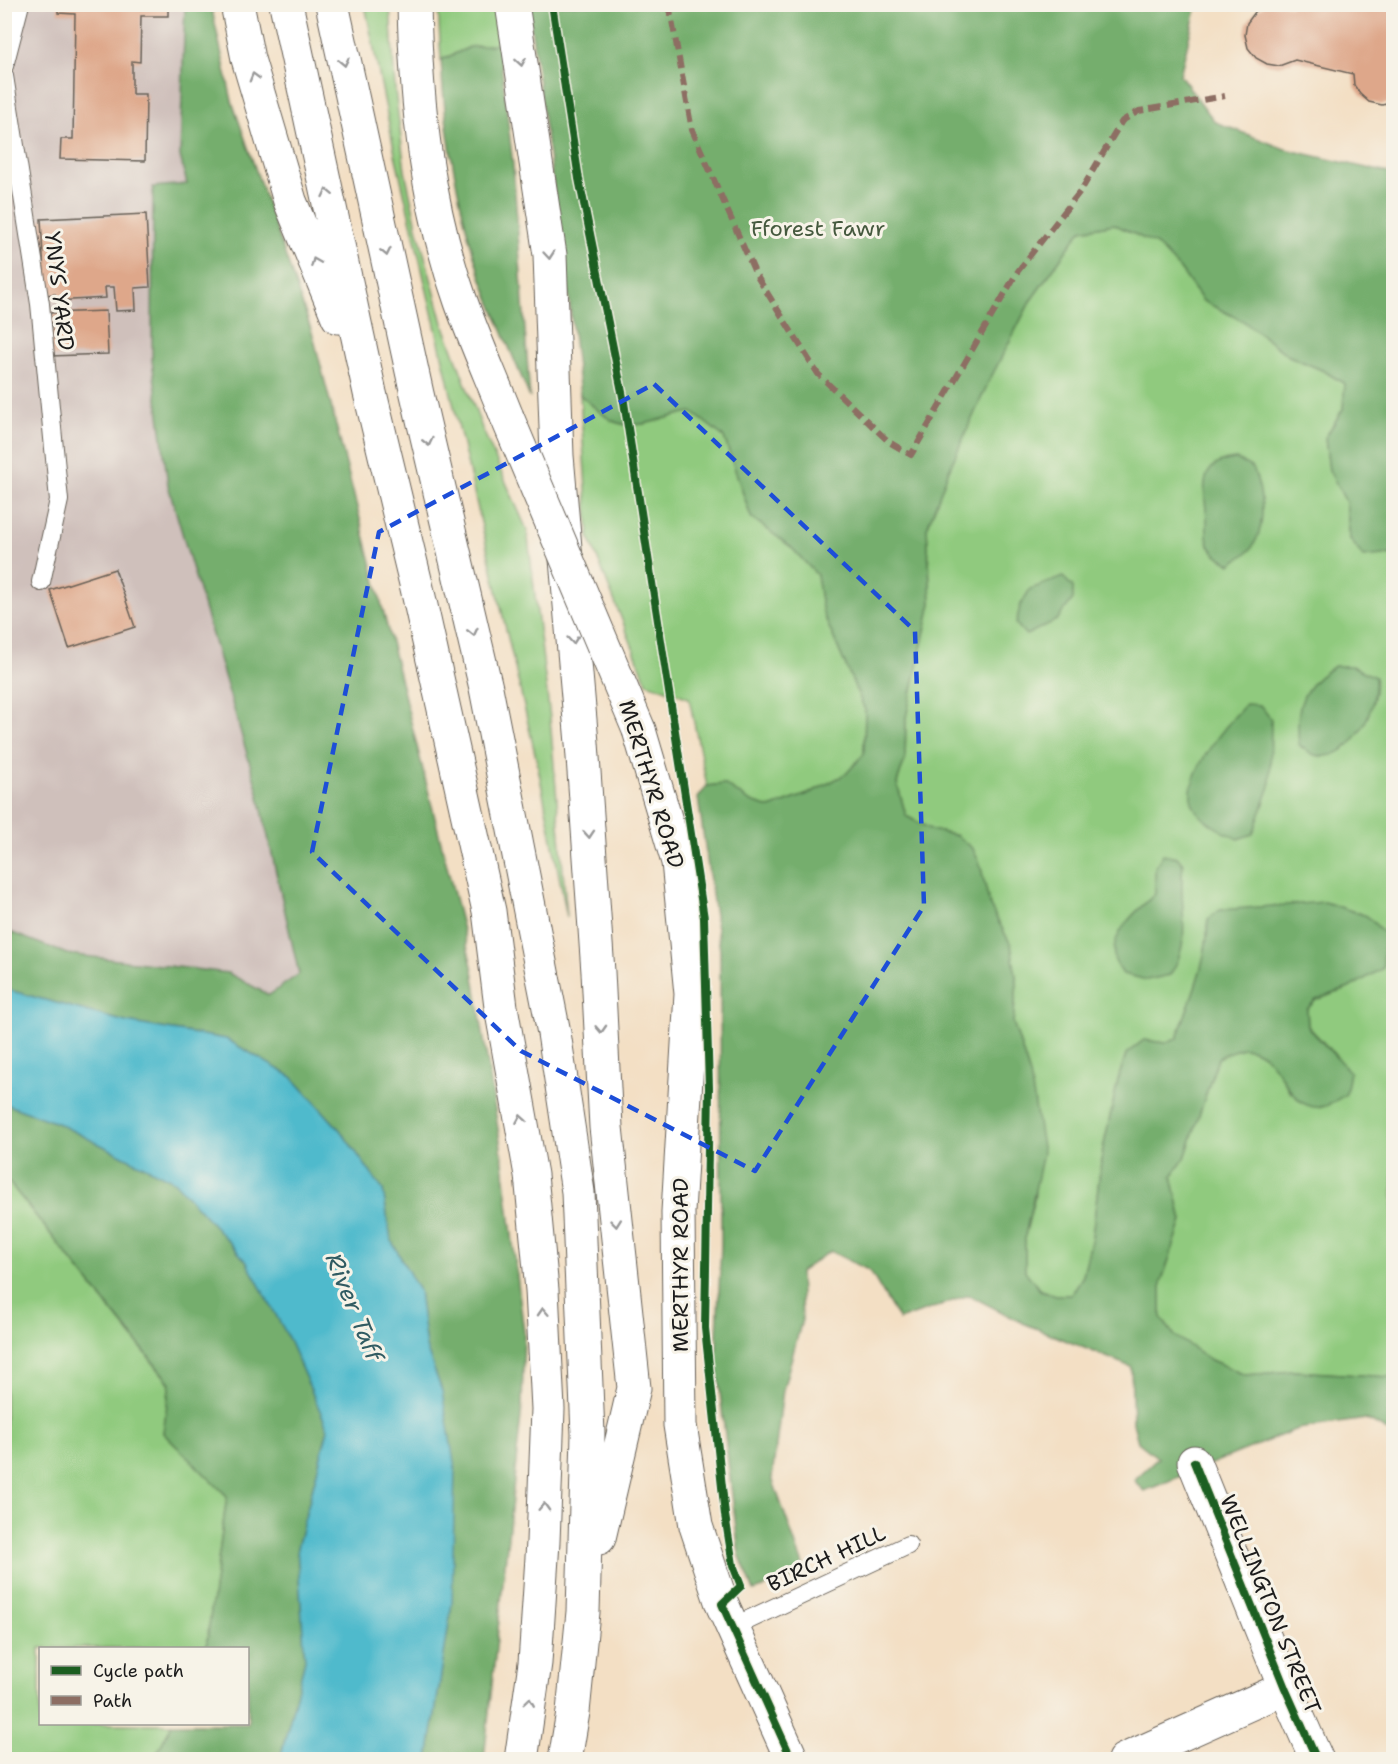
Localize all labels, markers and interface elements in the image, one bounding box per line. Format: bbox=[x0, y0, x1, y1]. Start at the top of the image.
one-way arrow bbox=[337, 56, 350, 66]
one-way arrow bbox=[515, 58, 527, 67]
one-way arrow bbox=[249, 72, 261, 83]
one-way arrow bbox=[321, 188, 334, 198]
park label: Fforest Fawr bbox=[751, 214, 885, 243]
street label: YNYS YARD bbox=[38, 230, 81, 352]
one-way arrow bbox=[379, 247, 392, 257]
one-way arrow bbox=[542, 251, 555, 260]
one-way arrow bbox=[310, 257, 322, 268]
one-way arrow bbox=[421, 437, 434, 447]
one-way arrow bbox=[466, 627, 479, 637]
one-way arrow bbox=[566, 635, 579, 644]
street label: MERTHYR ROAD bbox=[612, 696, 691, 872]
one-way arrow bbox=[582, 830, 595, 839]
one-way arrow bbox=[595, 1024, 608, 1033]
one-way arrow bbox=[515, 1114, 527, 1124]
street label: MERTHYR ROAD bbox=[666, 1178, 695, 1352]
one-way arrow bbox=[609, 1219, 622, 1228]
water label: River Taff bbox=[318, 1248, 391, 1369]
one-way arrow bbox=[536, 1308, 549, 1317]
street label: WELLINGTON STREET bbox=[1213, 1490, 1328, 1718]
one-way arrow bbox=[538, 1503, 551, 1512]
street label: BIRCH HILL bbox=[762, 1518, 890, 1599]
legend bbox=[39, 1647, 249, 1725]
text: Cycle path bbox=[93, 1659, 184, 1683]
text: Path bbox=[93, 1689, 132, 1713]
one-way arrow bbox=[523, 1697, 535, 1706]

